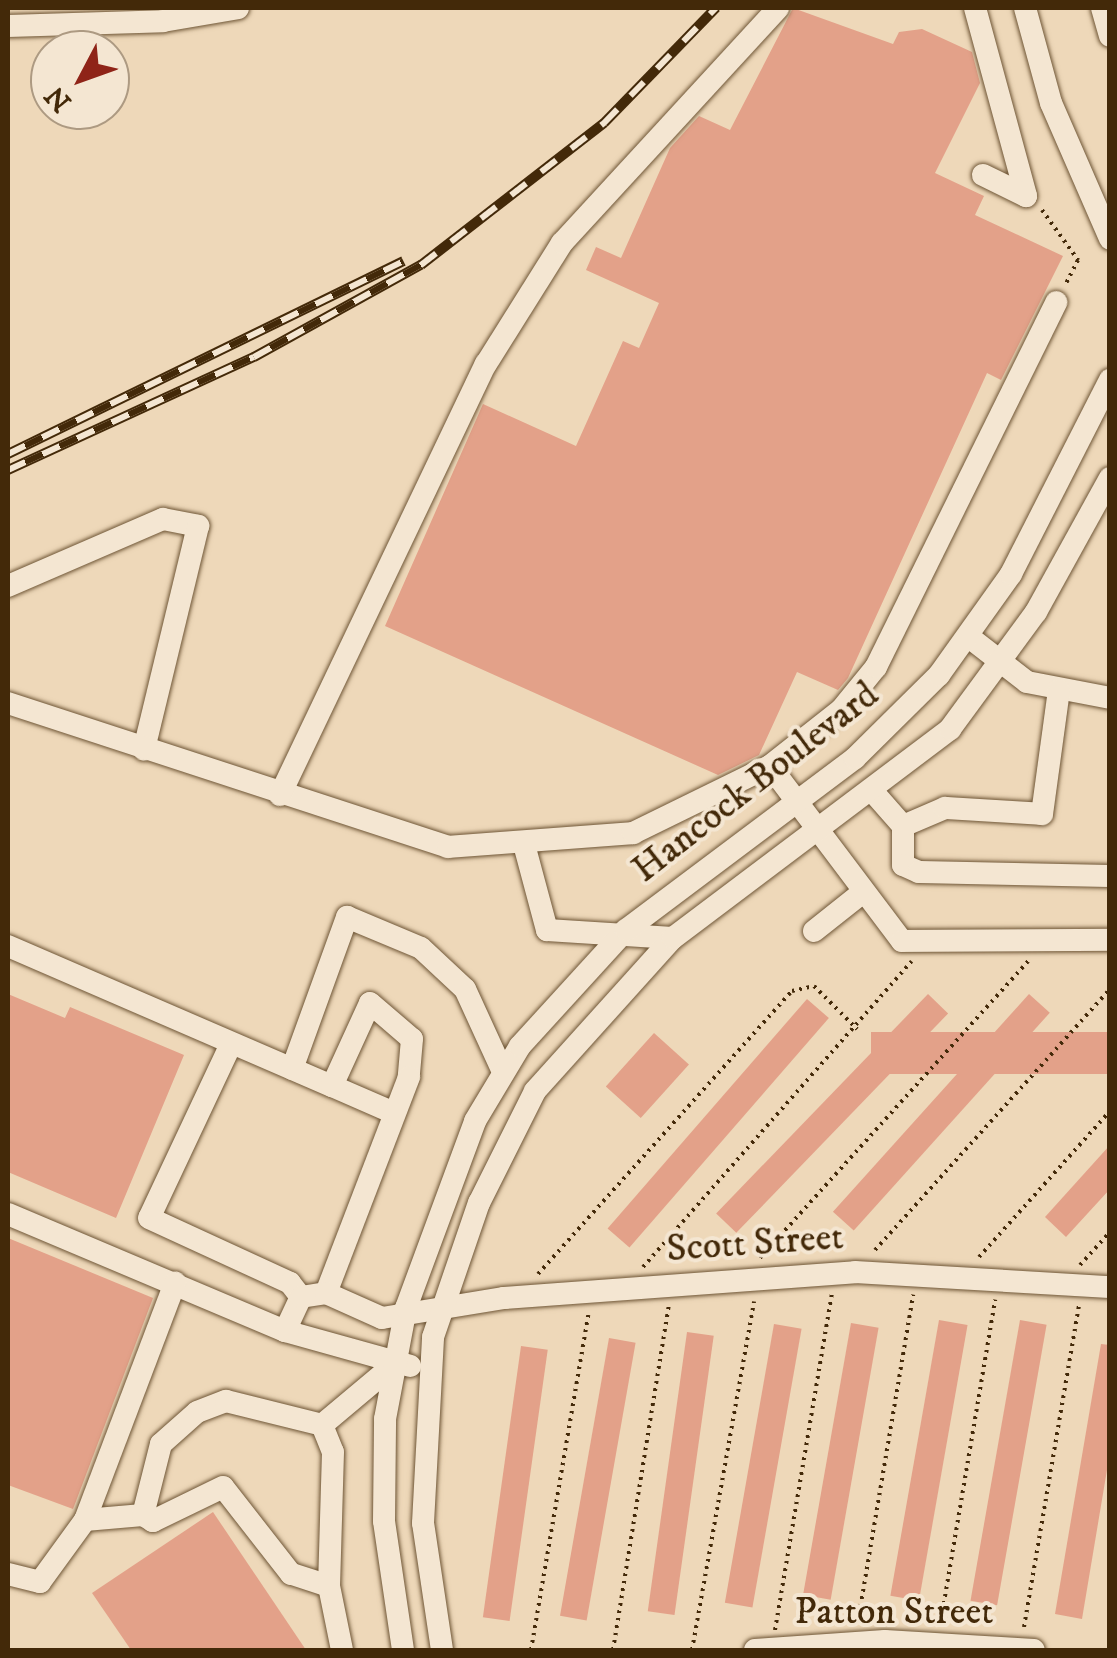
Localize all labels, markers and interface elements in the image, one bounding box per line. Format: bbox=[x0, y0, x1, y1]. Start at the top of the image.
north arrow bbox=[30, 30, 130, 130]
text: N bbox=[38, 79, 79, 119]
street label: Hancock Boulevard bbox=[624, 673, 888, 893]
street label: Scott Street bbox=[665, 1215, 845, 1273]
street label: Patton Street bbox=[795, 1590, 993, 1636]

